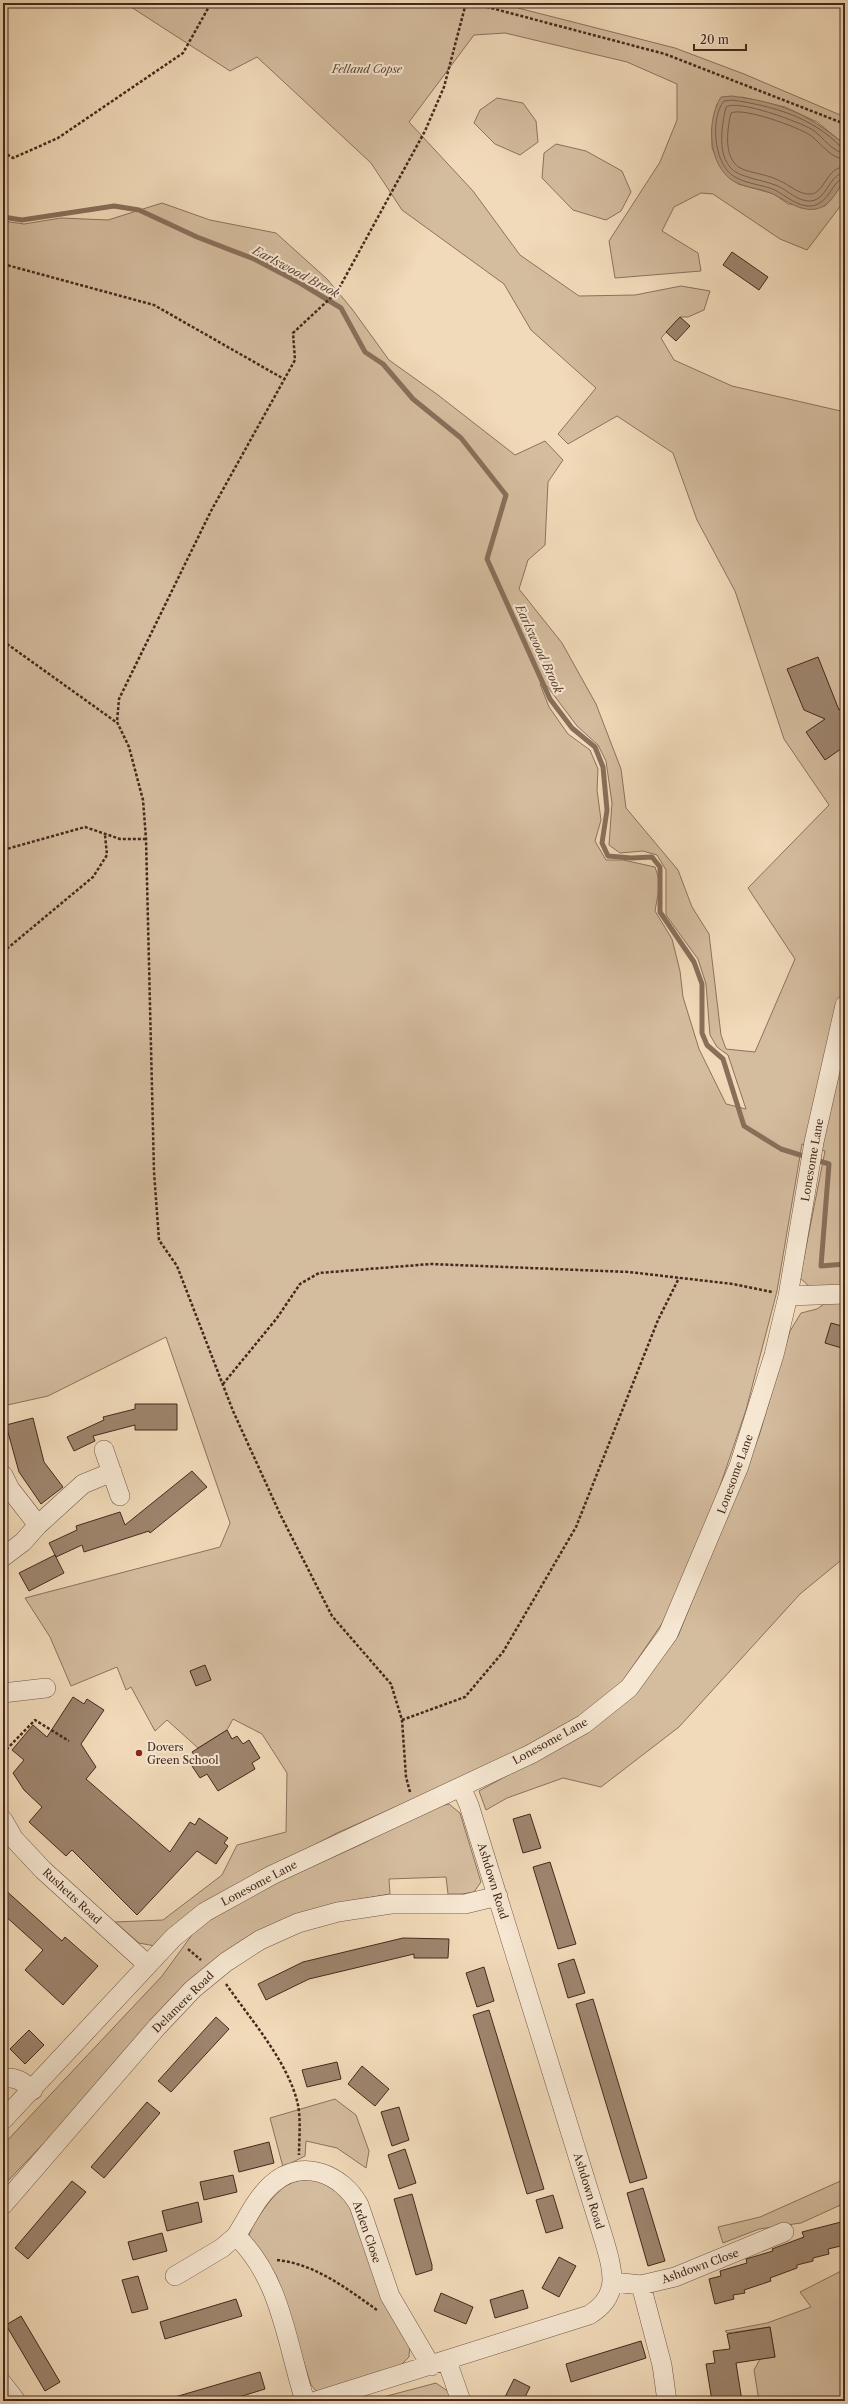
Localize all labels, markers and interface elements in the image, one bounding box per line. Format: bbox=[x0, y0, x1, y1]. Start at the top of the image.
scale bar bbox=[694, 26, 746, 52]
text: 20 m bbox=[700, 32, 729, 47]
park label: Felland Copse bbox=[331, 62, 403, 76]
water label: Earlswood Brook bbox=[249, 242, 343, 301]
water label: Earlswood Brook bbox=[512, 601, 567, 696]
street label: Lonesome Lane bbox=[798, 1117, 826, 1203]
street label: Lonesome Lane bbox=[714, 1432, 756, 1516]
street label: Lonesome Lane bbox=[510, 1715, 590, 1767]
place label: Dovers Green School bbox=[147, 1740, 219, 1767]
marker: Dovers Green School bbox=[134, 1748, 144, 1758]
street label: Ashdown Road bbox=[474, 1840, 511, 1921]
street label: Lonesome Lane bbox=[219, 1857, 299, 1909]
street label: Rushetts Road bbox=[40, 1865, 105, 1927]
street label: Delamere Road bbox=[149, 1968, 217, 2036]
street label: Ashdown Road bbox=[570, 2150, 607, 2231]
street label: Arden Close bbox=[350, 2198, 384, 2265]
street label: Ashdown Close bbox=[658, 2246, 741, 2287]

